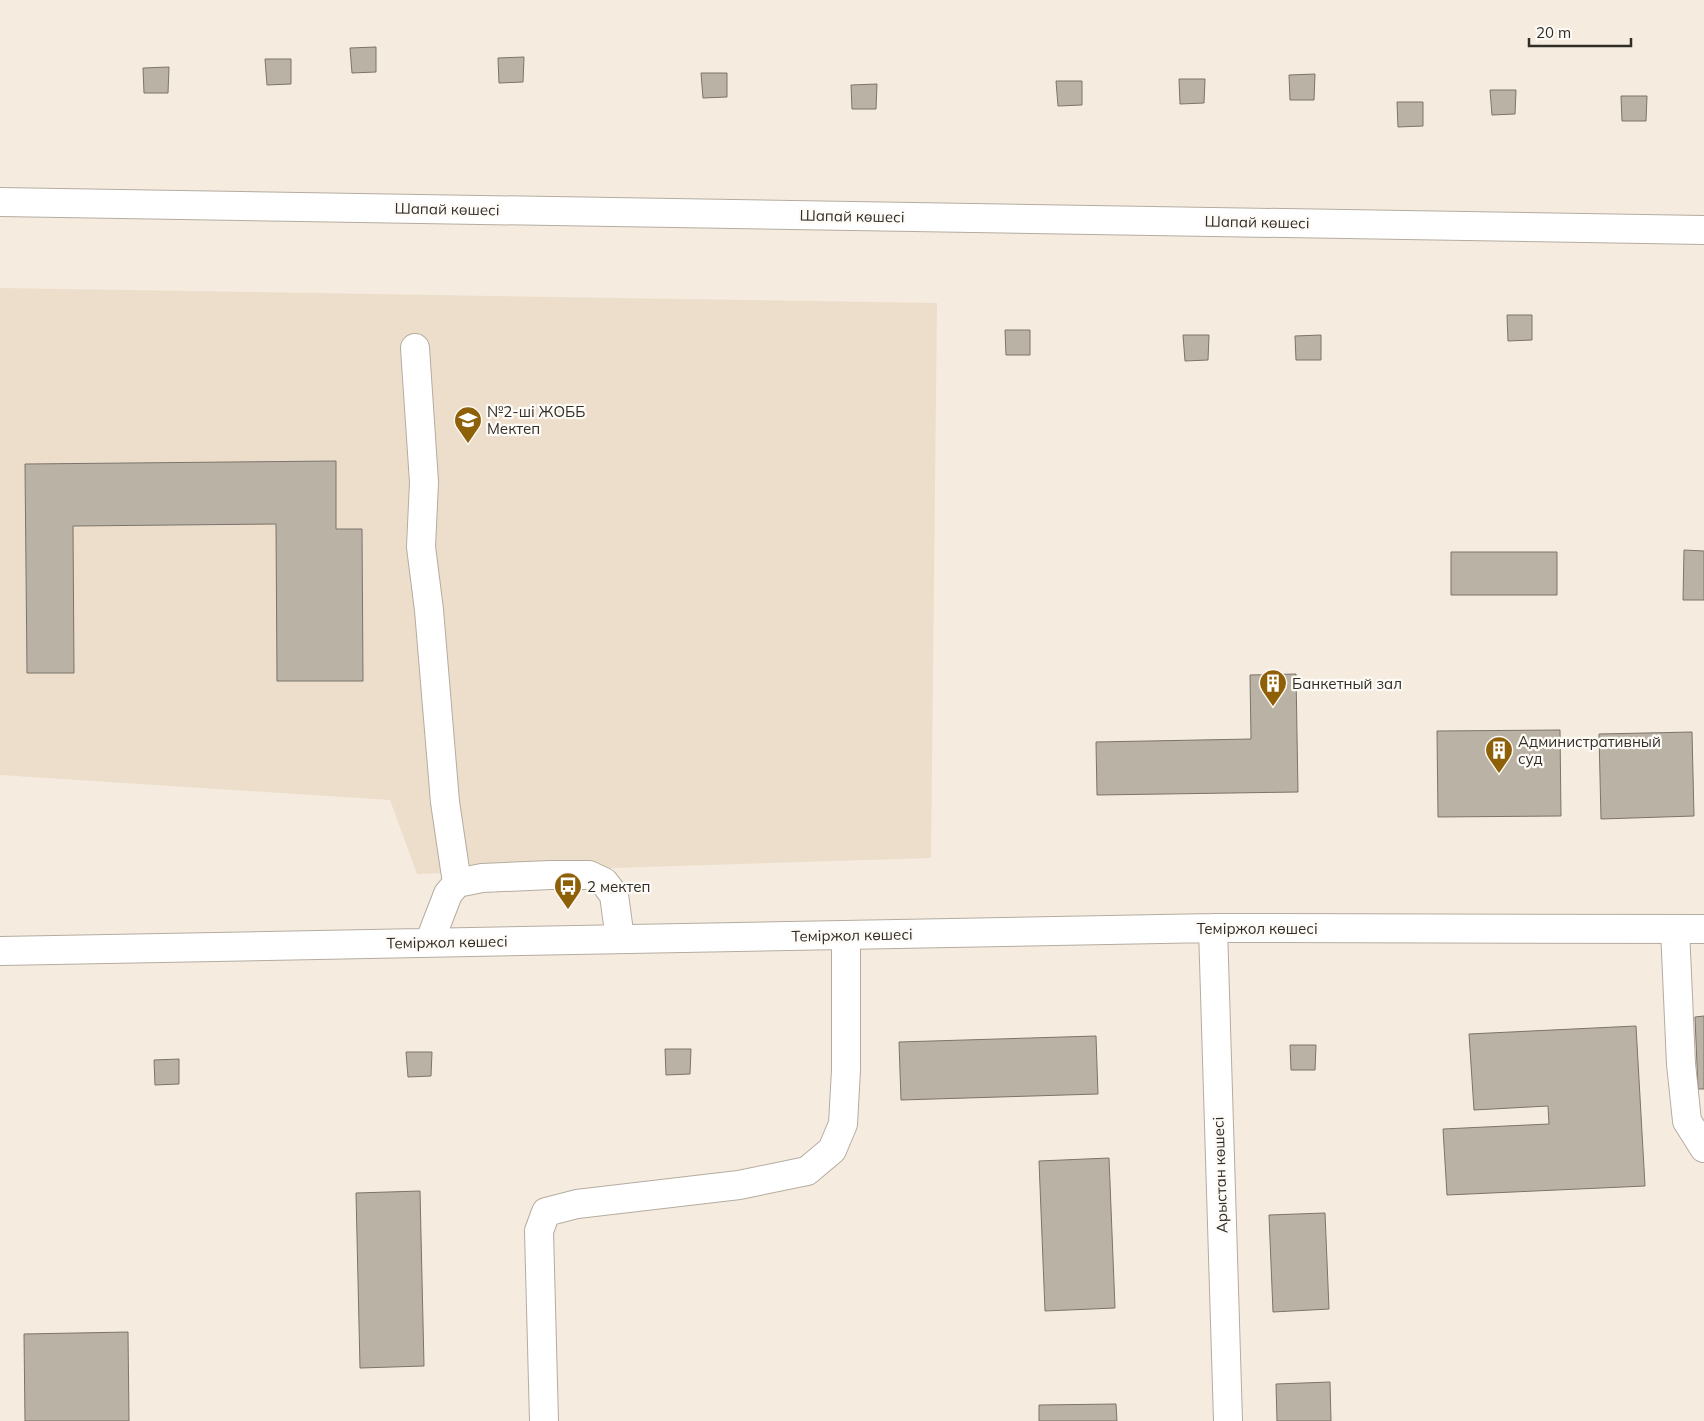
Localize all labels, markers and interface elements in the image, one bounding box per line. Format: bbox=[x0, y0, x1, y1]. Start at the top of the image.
scale bar bbox=[1529, 15, 1632, 47]
text: 20 m bbox=[1536, 23, 1571, 42]
street label: Шапай көшесі bbox=[394, 199, 500, 219]
street label: Шапай көшесі bbox=[799, 206, 905, 226]
street label: Шапай көшесі bbox=[1204, 212, 1310, 232]
place label: №2-ші ЖОББ Мектеп bbox=[487, 402, 585, 438]
school or university icon: №2-ші ЖОББ Мектеп bbox=[453, 405, 483, 444]
building icon: Банкетный зал bbox=[1258, 668, 1288, 707]
place label: Банкетный зал bbox=[1292, 674, 1402, 693]
place label: Административный суд bbox=[1518, 732, 1661, 768]
building icon: Административный суд bbox=[1484, 735, 1514, 774]
bus stop icon: 2 мектеп bbox=[553, 871, 583, 910]
place label: 2 мектеп bbox=[587, 877, 650, 896]
street label: Теміржол көшесі bbox=[1196, 919, 1318, 938]
street label: Теміржол көшесі bbox=[791, 924, 913, 946]
street label: Теміржол көшесі bbox=[386, 931, 508, 953]
street label: Арыстан көшесі bbox=[1208, 1116, 1232, 1234]

